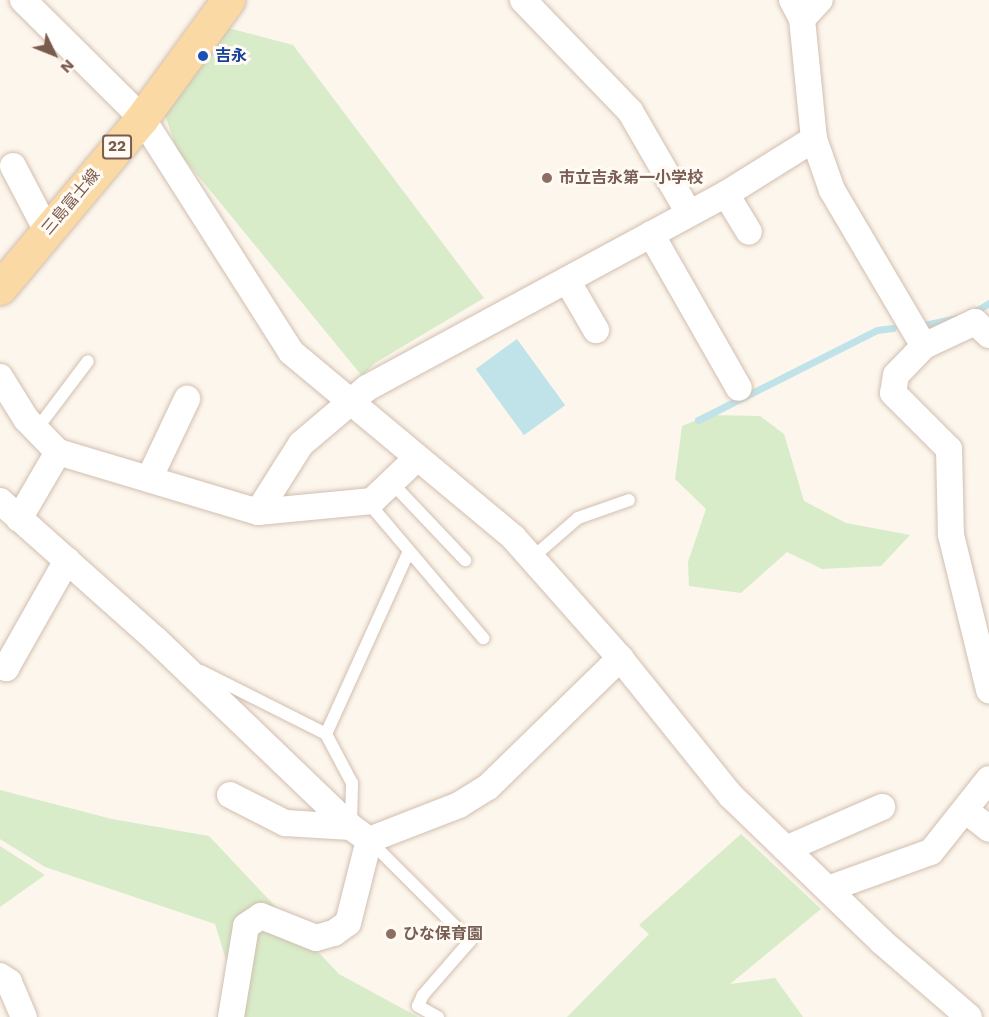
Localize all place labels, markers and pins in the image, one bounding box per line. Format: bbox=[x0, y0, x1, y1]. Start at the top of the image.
place label: 吉永 bbox=[215, 46, 247, 66]
marker: 吉永 bbox=[196, 49, 210, 63]
place label: 市立吉永第一小学校 bbox=[559, 168, 703, 188]
marker: 市立吉永第一小学校 bbox=[540, 171, 554, 185]
place label: ひな保育園 bbox=[403, 924, 483, 944]
marker: ひな保育園 bbox=[384, 927, 398, 941]

